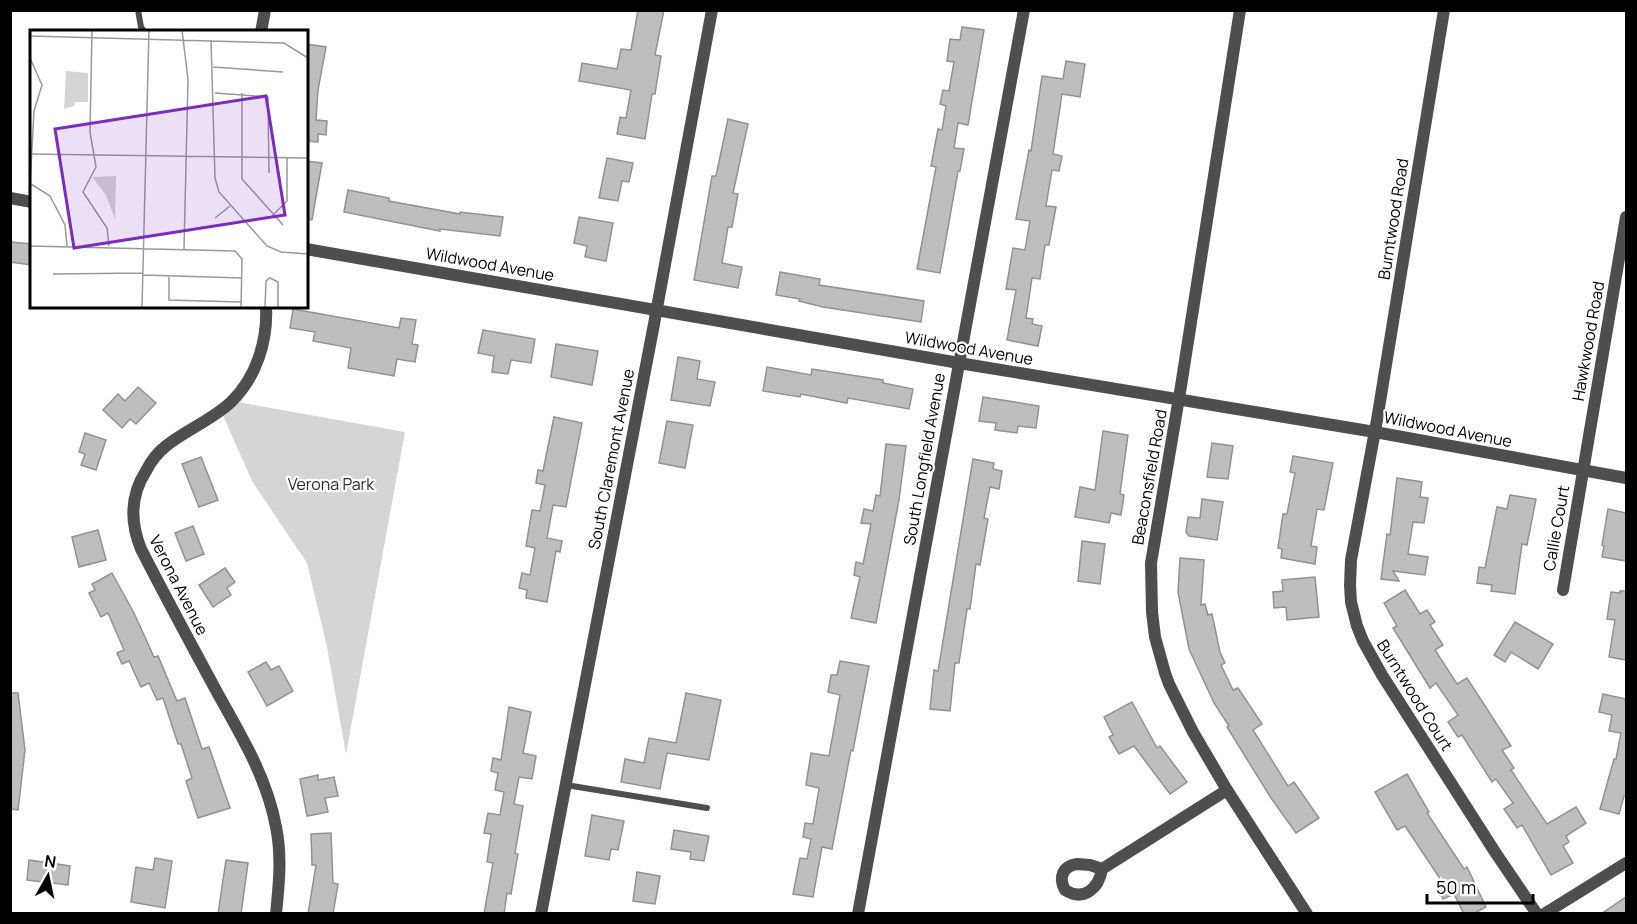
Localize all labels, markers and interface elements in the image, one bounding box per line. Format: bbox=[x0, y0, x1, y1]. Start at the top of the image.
inset map bbox=[30, 30, 308, 308]
street label: Burntwood Road bbox=[1373, 157, 1413, 281]
street label: Wildwood Avenue bbox=[424, 242, 556, 286]
street label: Hawkwood Road bbox=[1567, 279, 1609, 403]
street label: Wildwood Avenue bbox=[903, 326, 1035, 370]
street label: South Claremont Avenue bbox=[583, 367, 639, 551]
street label: South Longfield Avenue bbox=[898, 371, 950, 547]
street label: Wildwood Avenue bbox=[1382, 406, 1514, 452]
street label: Beaconsfield Road bbox=[1126, 408, 1172, 546]
park label: Verona Park bbox=[288, 473, 375, 495]
street label: Callie Court bbox=[1538, 483, 1574, 573]
street label: Verona Avenue bbox=[144, 531, 214, 639]
street label: Burntwood Court bbox=[1372, 635, 1458, 755]
north arrow bbox=[18, 846, 78, 906]
text: N bbox=[43, 849, 58, 873]
scale bar bbox=[1427, 867, 1534, 905]
text: 50 m bbox=[1436, 875, 1476, 899]

